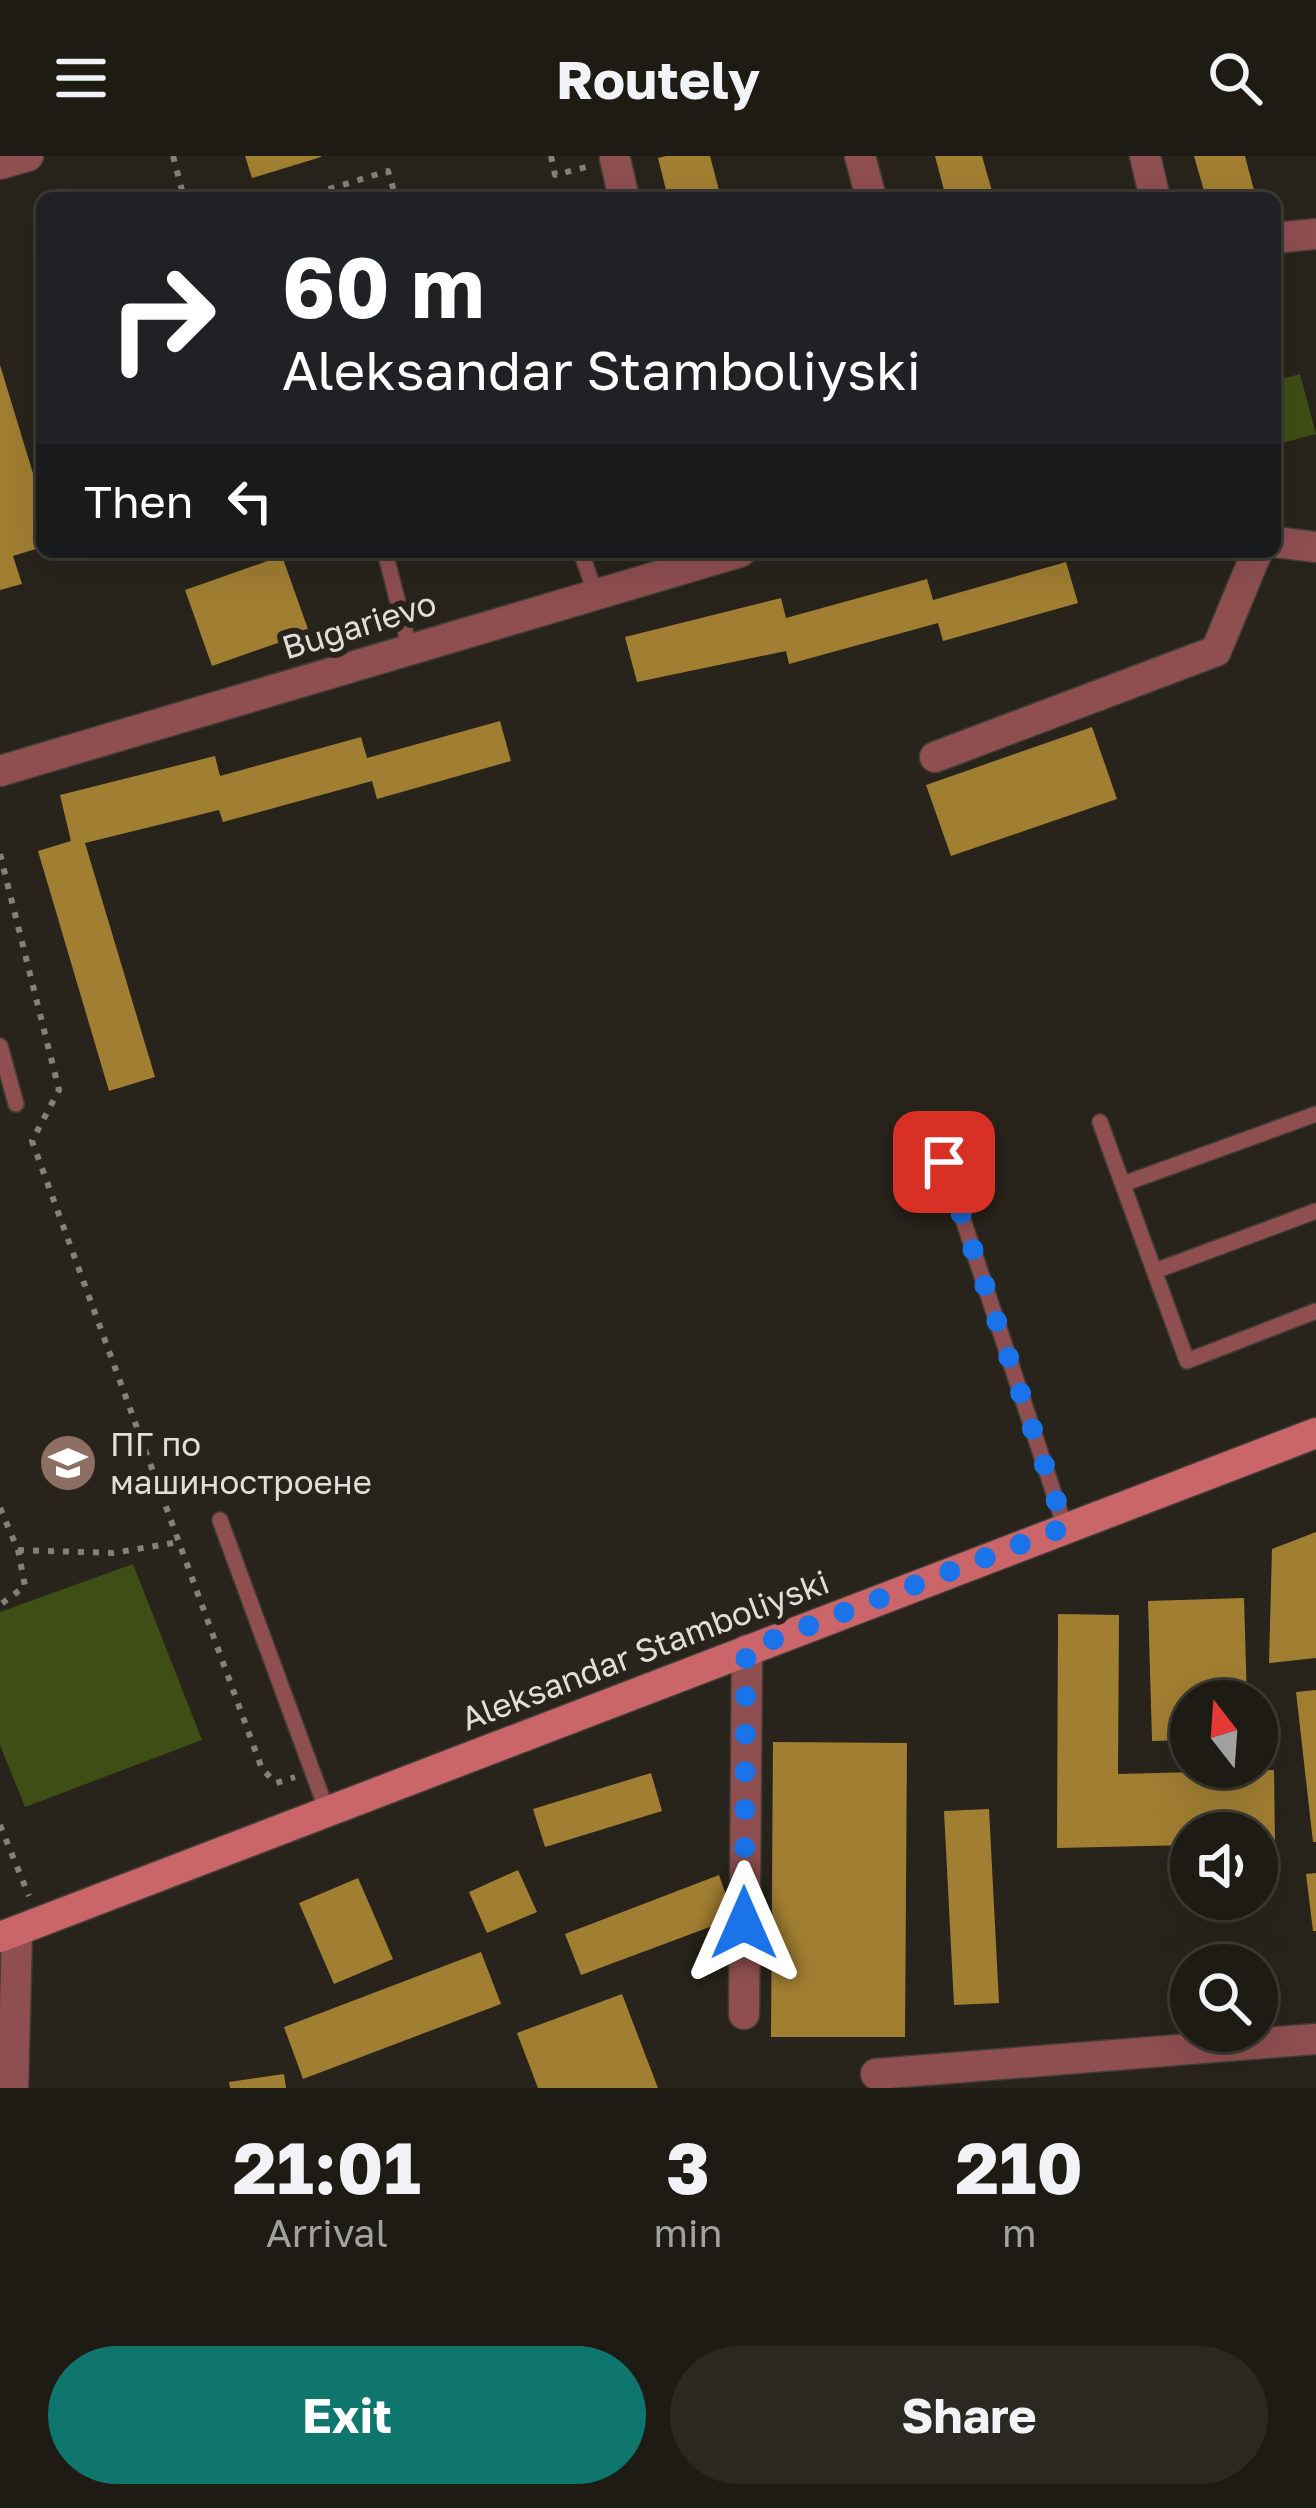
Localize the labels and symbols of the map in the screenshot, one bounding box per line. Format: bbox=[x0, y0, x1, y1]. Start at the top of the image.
street label: Bugarievo bbox=[277, 583, 441, 666]
pin bbox=[893, 1111, 995, 1213]
place label: ПГ по машиностроене bbox=[110, 1424, 372, 1501]
school or university icon: ПГ по машиностроене bbox=[37, 1432, 99, 1494]
street label: Aleksandar Stamboliyski bbox=[456, 1561, 834, 1738]
north arrow bbox=[1170, 1680, 1278, 1788]
position arrow bbox=[681, 1860, 807, 1986]

